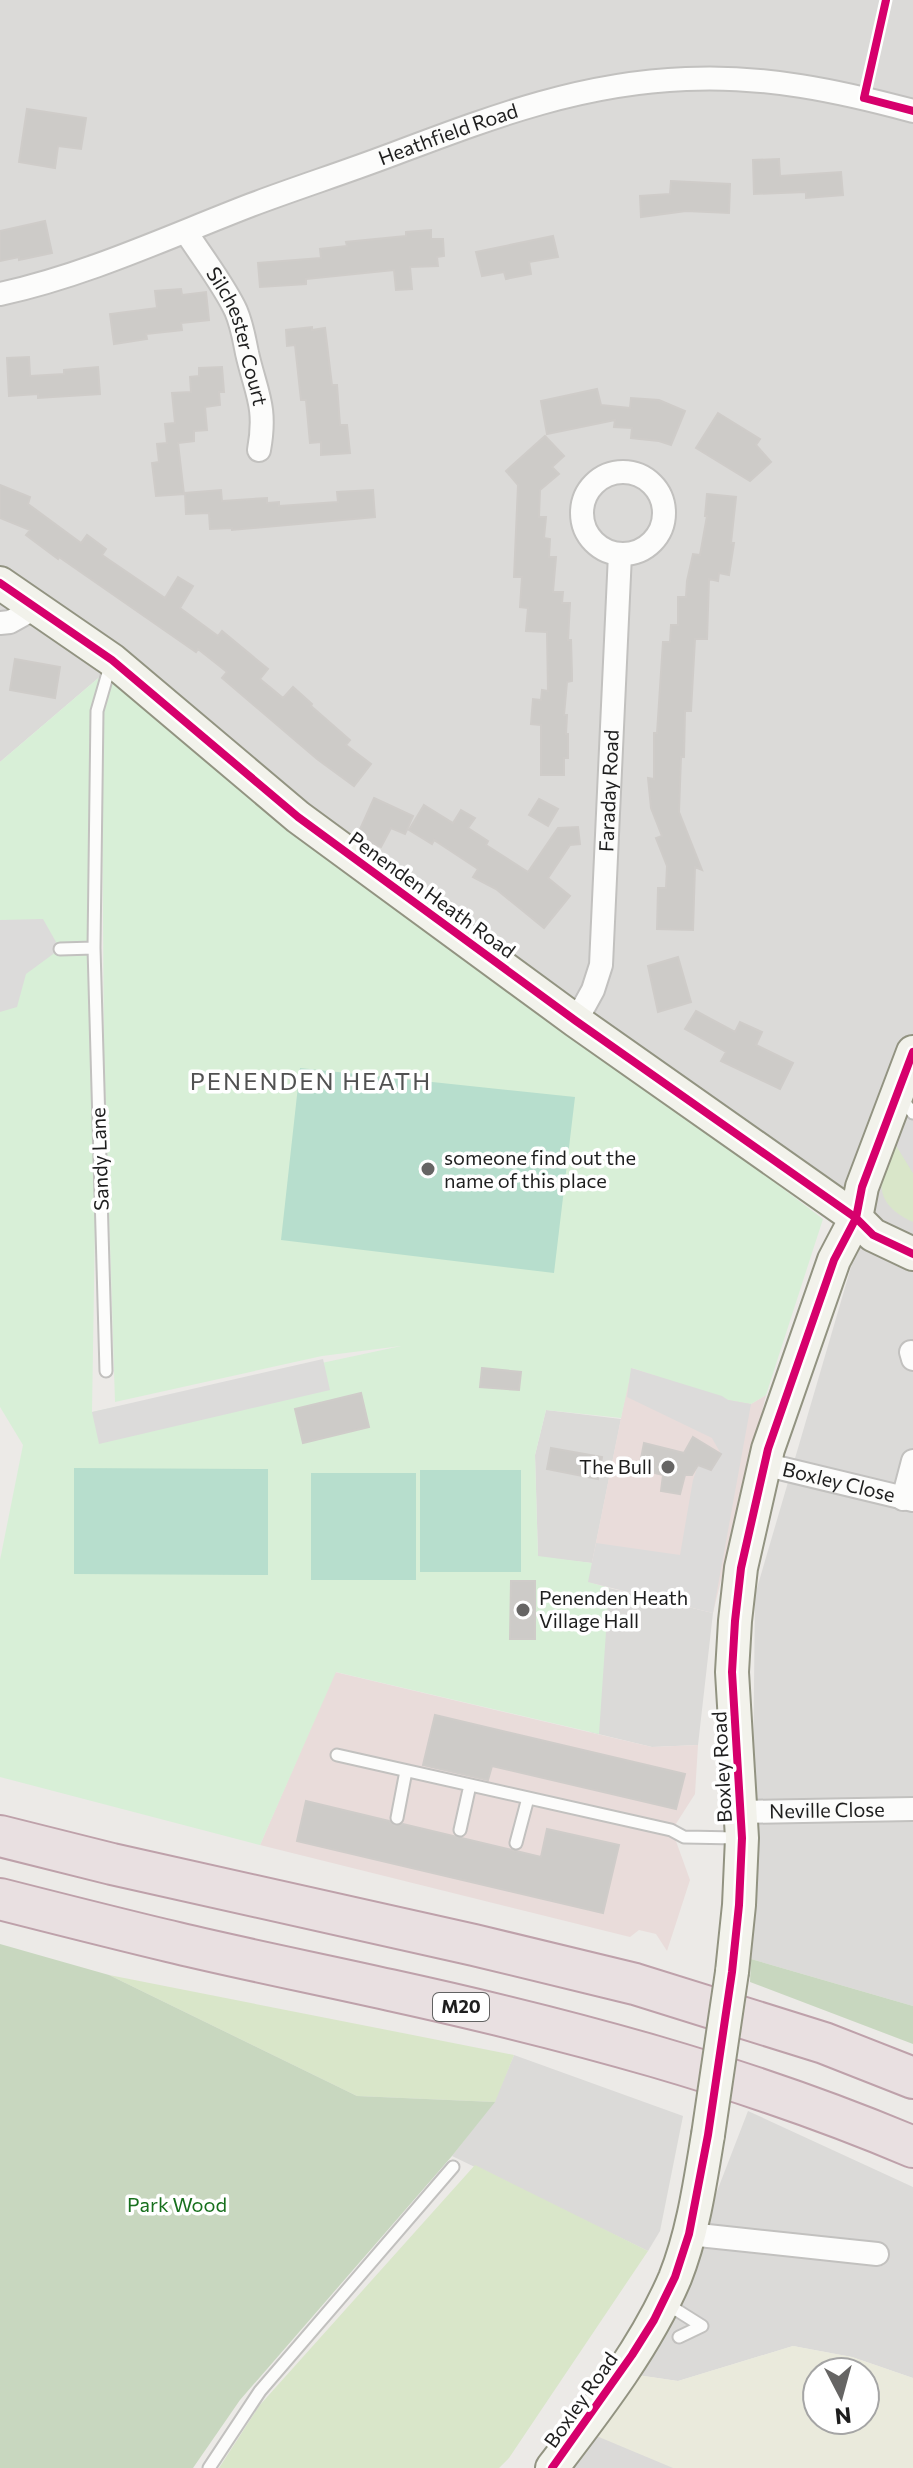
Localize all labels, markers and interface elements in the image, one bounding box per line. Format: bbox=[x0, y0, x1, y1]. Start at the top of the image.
street label: Heathfield Road bbox=[375, 98, 521, 170]
street label: Silchester Court bbox=[202, 262, 273, 408]
street label: Faraday Road bbox=[593, 729, 623, 853]
street label: Penenden Heath Road bbox=[345, 826, 520, 963]
district label: PENENDEN HEATH bbox=[190, 1066, 432, 1095]
street label: Sandy Lane bbox=[85, 1107, 113, 1211]
place label: someone find out the name of this place bbox=[444, 1145, 636, 1192]
marker: someone find out the name of this place bbox=[419, 1160, 437, 1178]
place label: The Bull bbox=[579, 1454, 652, 1478]
street label: Boxley Close bbox=[780, 1456, 898, 1506]
marker: The Bull bbox=[659, 1458, 677, 1476]
place label: Penenden Heath Village Hall bbox=[539, 1585, 688, 1632]
marker: Penenden Heath Village Hall bbox=[514, 1601, 532, 1619]
street label: Boxley Road bbox=[706, 1711, 736, 1823]
street label: Neville Close bbox=[769, 1796, 885, 1823]
road number: M20 bbox=[433, 1993, 489, 2021]
park label: Park Wood bbox=[127, 2192, 227, 2216]
street label: Boxley Road bbox=[538, 2347, 622, 2452]
north arrow bbox=[801, 2356, 881, 2436]
text: N bbox=[834, 2402, 853, 2431]

